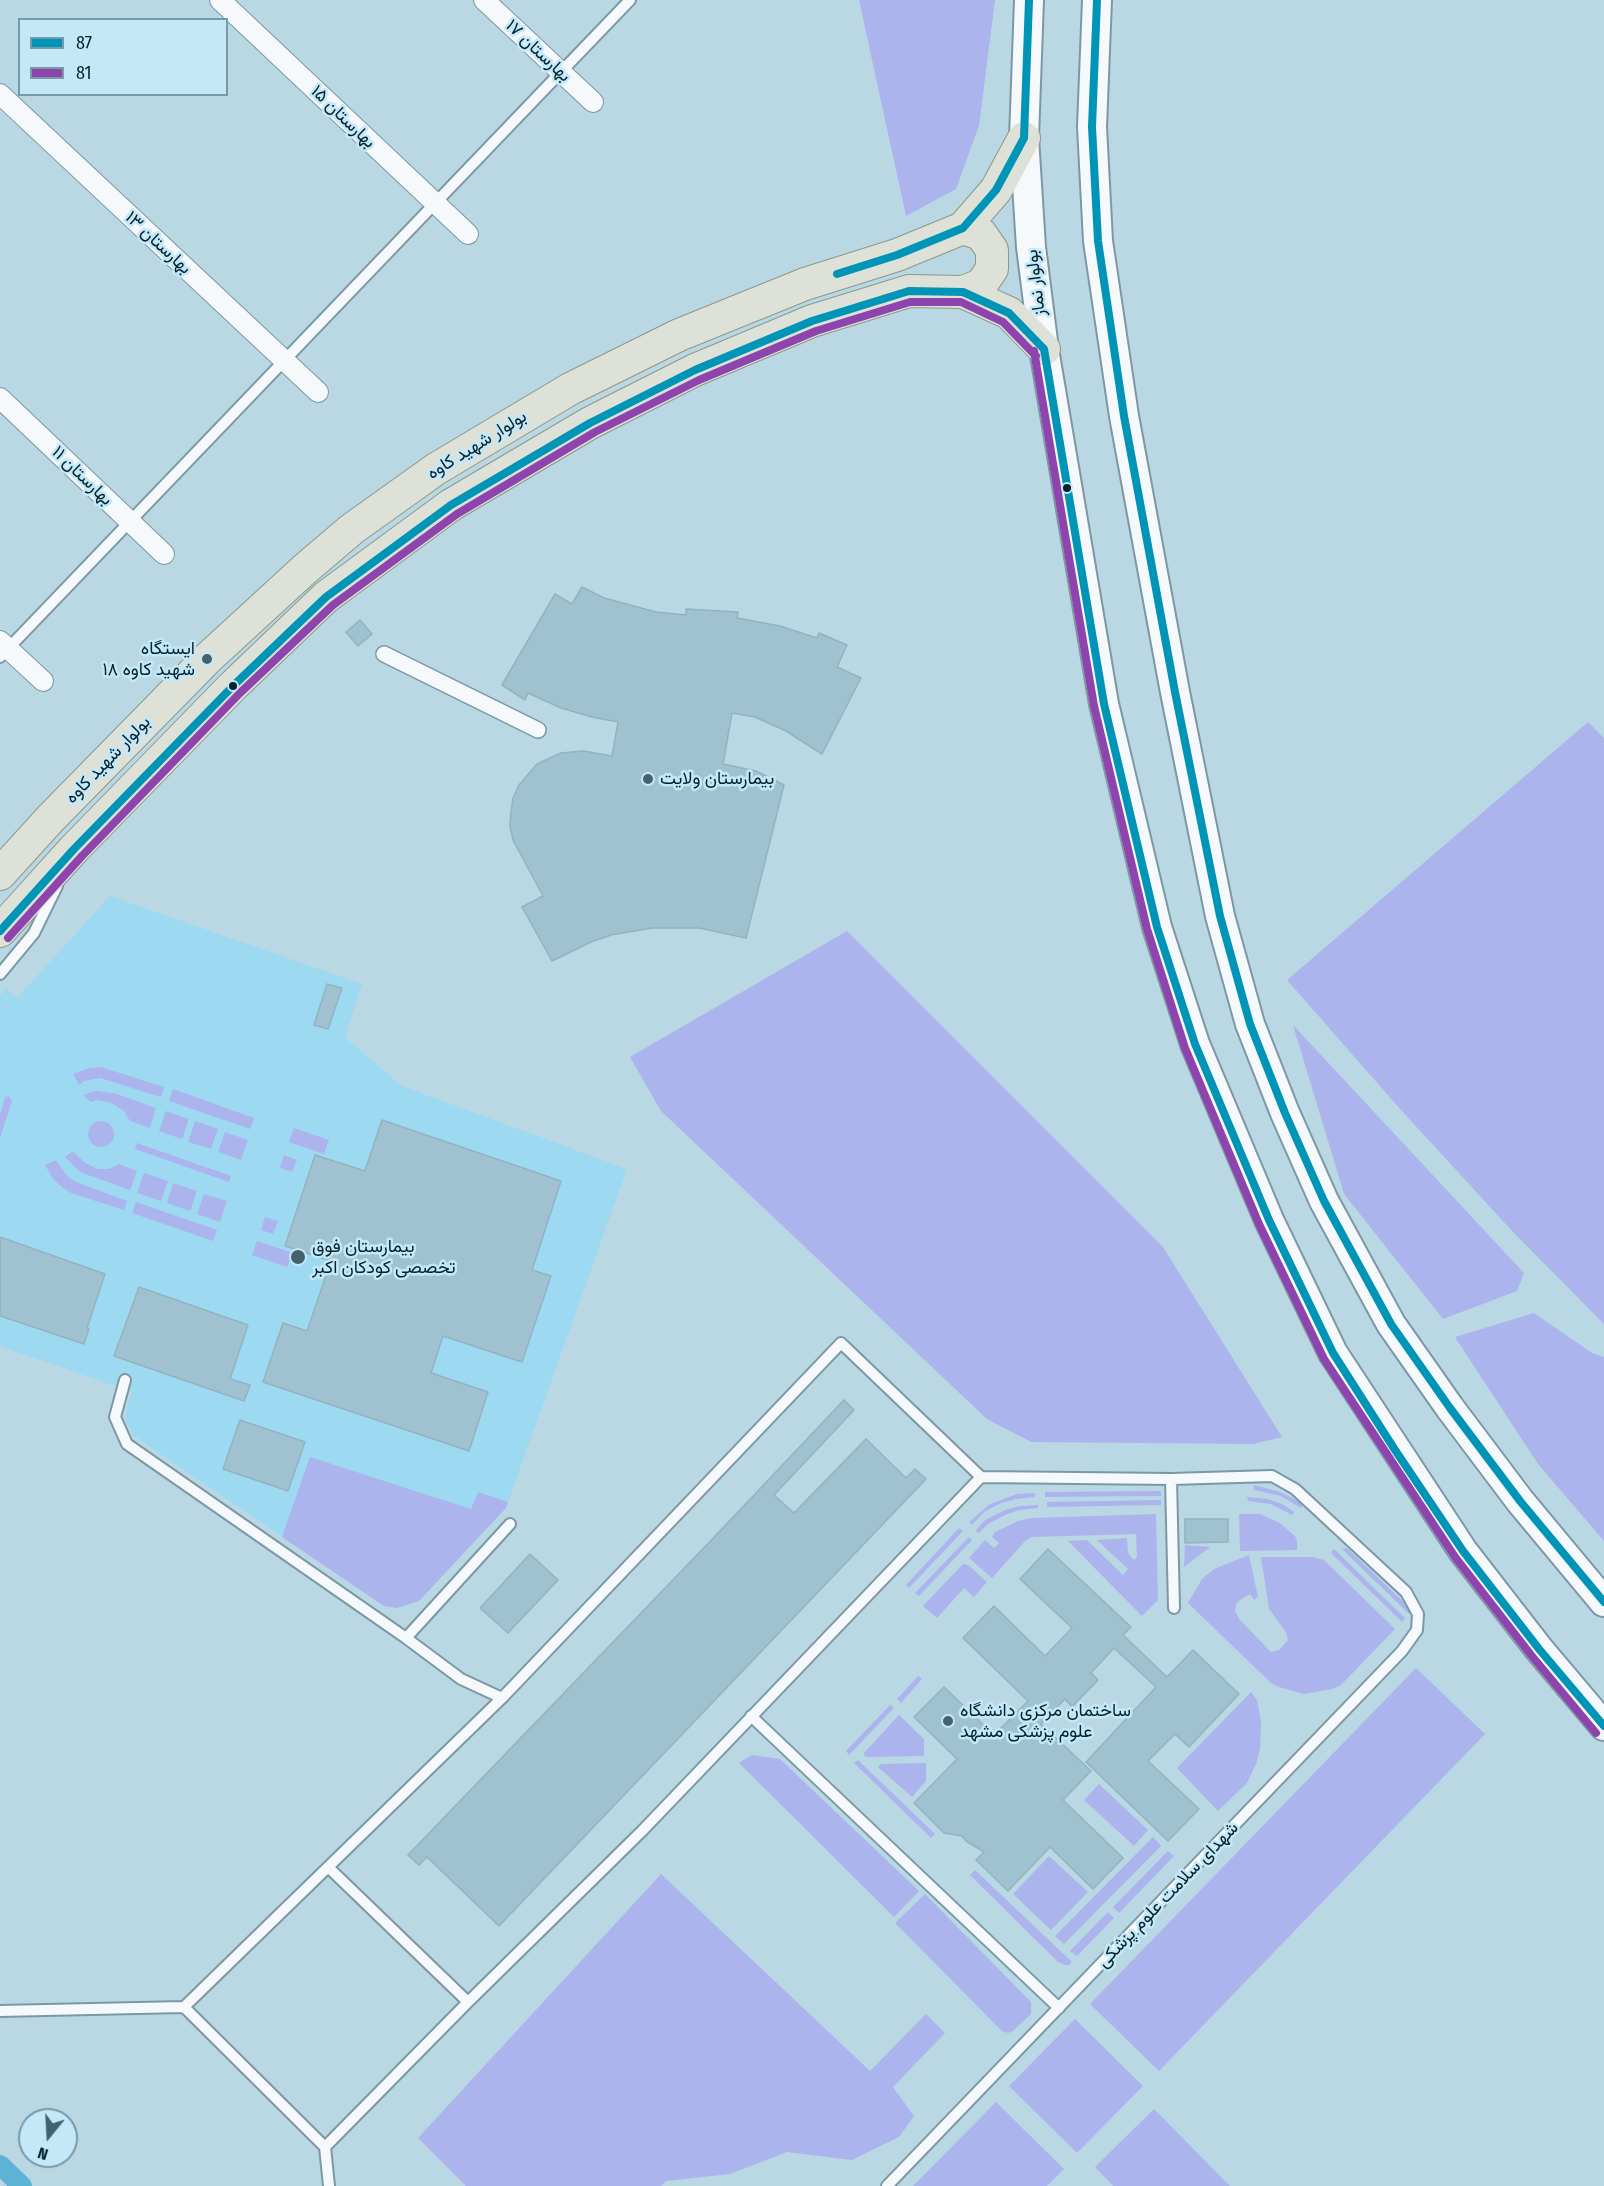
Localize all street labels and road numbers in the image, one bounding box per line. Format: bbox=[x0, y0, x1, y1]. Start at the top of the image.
street label: بهارستان ۱۷ bbox=[501, 15, 575, 87]
street label: بهارستان ۱۵ bbox=[306, 81, 380, 153]
street label: بهارستان ۱۳ bbox=[120, 207, 196, 279]
street label: بولوار نماز bbox=[1021, 248, 1051, 318]
street label: بولوار شهید کاوه bbox=[423, 406, 531, 484]
street label: بهارستان ۱۱ bbox=[47, 442, 117, 510]
street label: بولوار شهید کاوه bbox=[61, 712, 155, 808]
street label: شهدای سلامت علوم پزشکی bbox=[1093, 1818, 1243, 1972]

